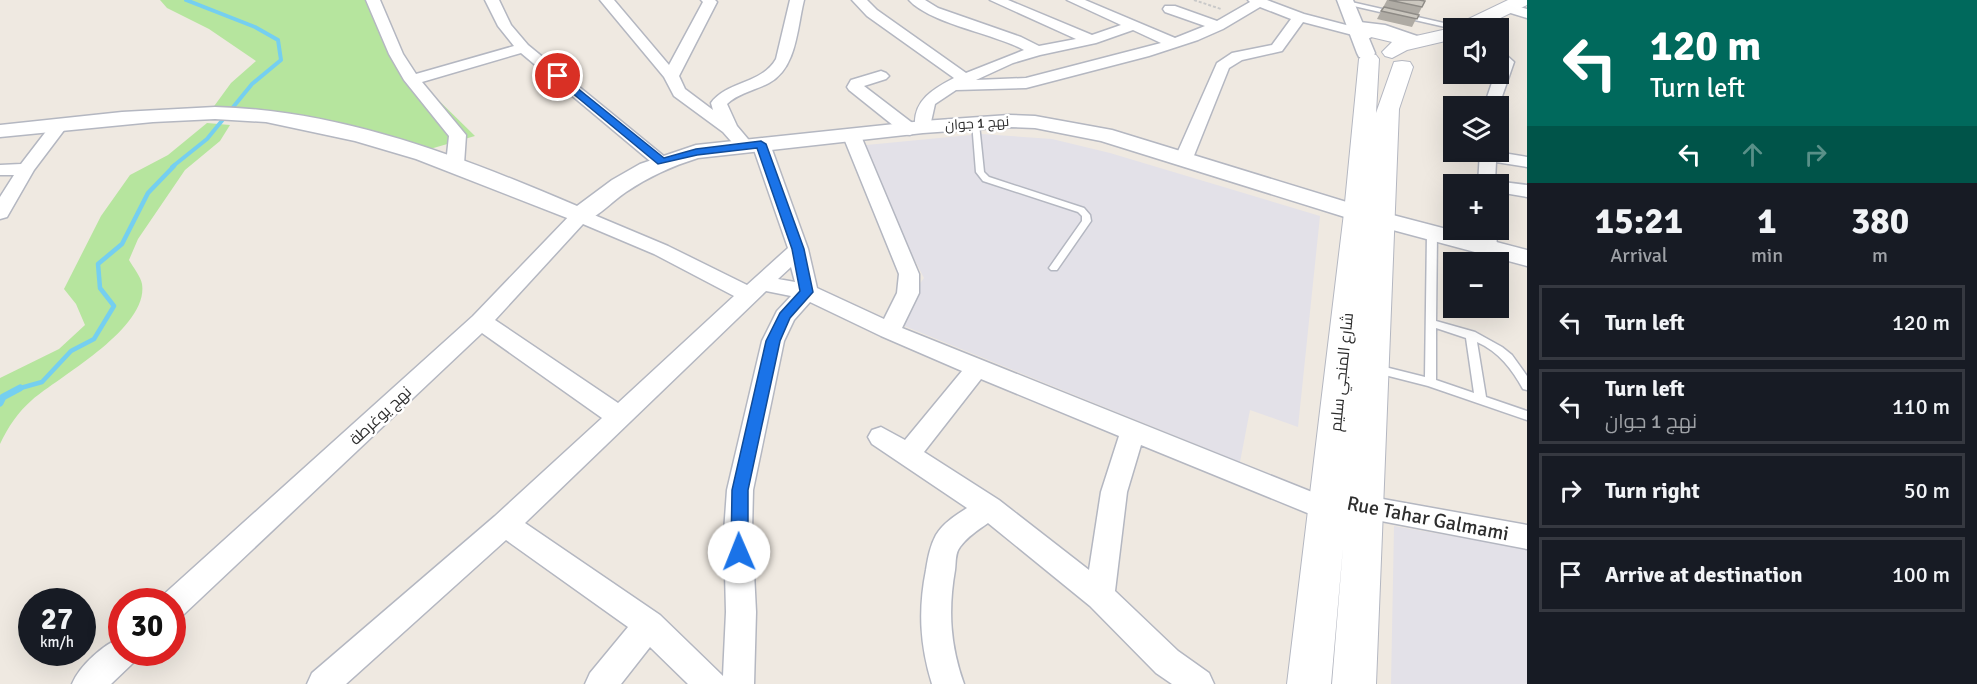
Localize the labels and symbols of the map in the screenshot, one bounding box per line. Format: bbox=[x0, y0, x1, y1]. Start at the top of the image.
pin bbox=[532, 50, 583, 101]
street label: نهج 1 جوان bbox=[944, 113, 1010, 134]
street label: شارع المنجي سليم bbox=[1326, 312, 1361, 433]
street label: نهج يوغرطة bbox=[346, 382, 416, 450]
street label: Rue Tahar Galmami bbox=[1345, 491, 1511, 546]
position arrow bbox=[707, 520, 771, 584]
speed limit sign: 30 bbox=[108, 588, 186, 666]

